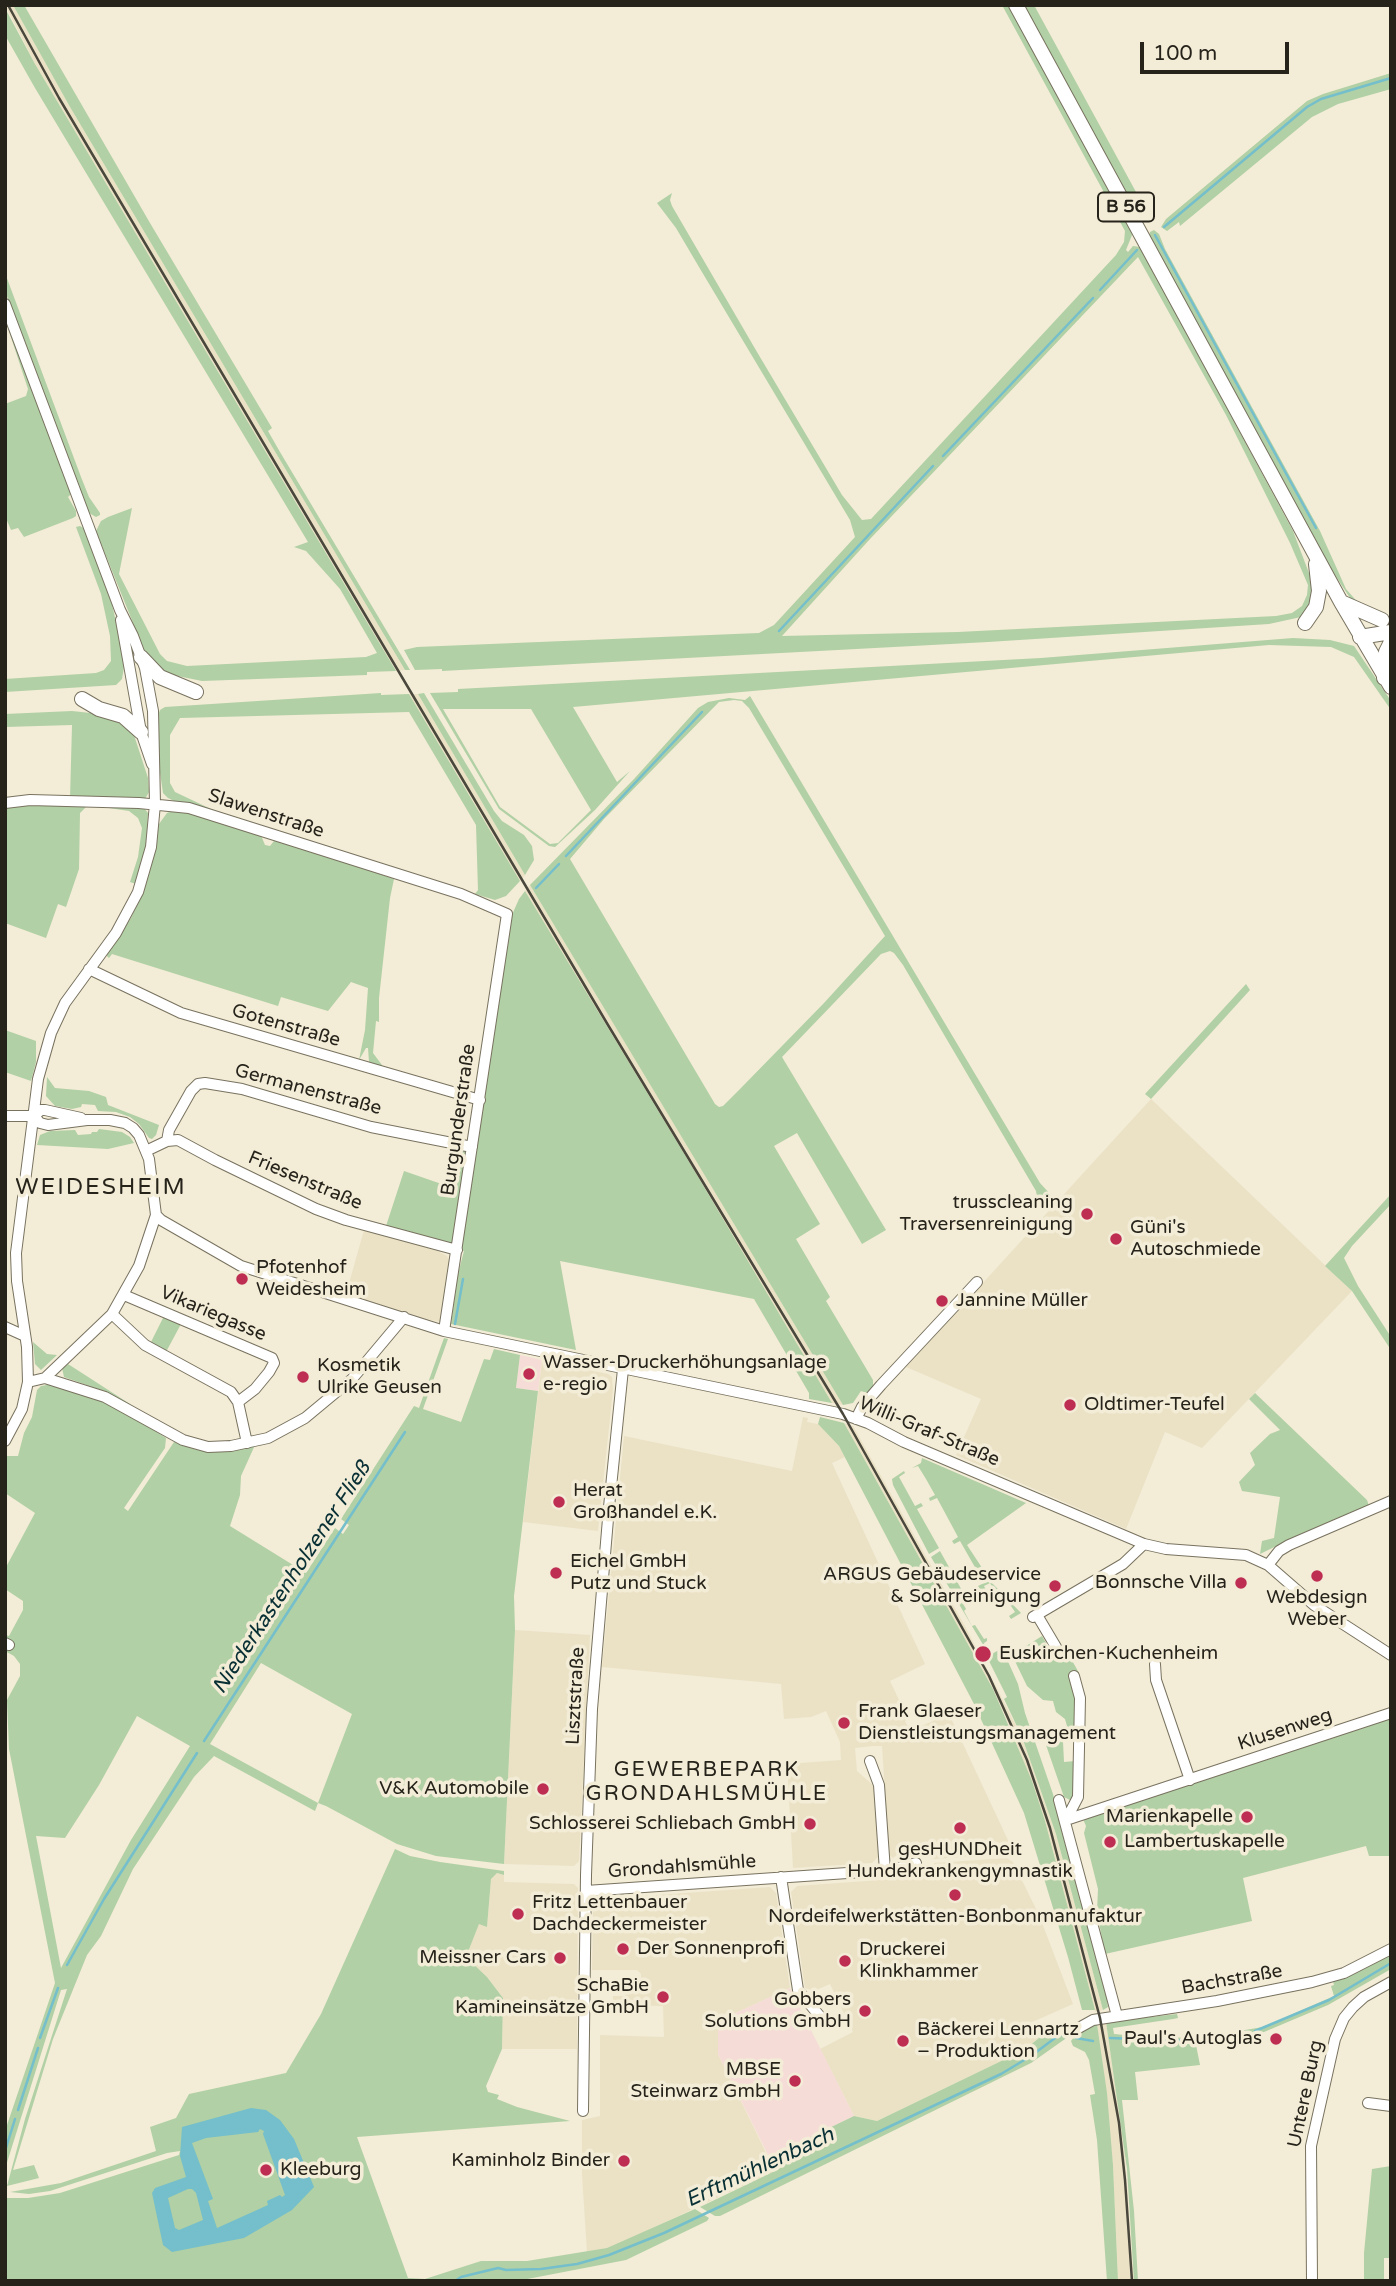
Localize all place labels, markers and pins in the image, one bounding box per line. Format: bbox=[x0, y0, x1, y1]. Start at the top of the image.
place label: trusscleaning Traversenreinigung bbox=[899, 1192, 1073, 1236]
marker: trusscleaning Traversenreinigung bbox=[1079, 1206, 1095, 1222]
place label: Güni's Autoschmiede bbox=[1130, 1217, 1261, 1261]
marker: Güni's Autoschmiede bbox=[1108, 1231, 1124, 1247]
place label: Pfotenhof Weidesheim bbox=[256, 1257, 366, 1301]
marker: Pfotenhof Weidesheim bbox=[234, 1271, 250, 1287]
place label: Jannine Müller bbox=[956, 1290, 1088, 1312]
marker: Jannine Müller bbox=[934, 1293, 950, 1309]
place label: Wasser-Druckerhöhungsanlage e-regio bbox=[543, 1352, 827, 1396]
place label: Kosmetik Ulrike Geusen bbox=[317, 1355, 442, 1399]
marker: Wasser-Druckerhöhungsanlage e-regio bbox=[521, 1366, 537, 1382]
marker: Kosmetik Ulrike Geusen bbox=[295, 1369, 311, 1385]
place label: Oldtimer-Teufel bbox=[1084, 1394, 1225, 1416]
marker: Oldtimer-Teufel bbox=[1062, 1397, 1078, 1413]
place label: Herat Großhandel e.K. bbox=[573, 1480, 717, 1524]
marker: Herat Großhandel e.K. bbox=[551, 1494, 567, 1510]
place label: Eichel GmbH Putz und Stuck bbox=[570, 1551, 707, 1595]
place label: ARGUS Gebäudeservice & Solarreinigung bbox=[823, 1564, 1041, 1608]
marker: Eichel GmbH Putz und Stuck bbox=[548, 1565, 564, 1581]
marker: Webdesign Weber bbox=[1309, 1568, 1325, 1584]
place label: Bonnsche Villa bbox=[1095, 1572, 1227, 1594]
marker: Bonnsche Villa bbox=[1233, 1575, 1249, 1591]
marker: ARGUS Gebäudeservice & Solarreinigung bbox=[1047, 1578, 1063, 1594]
place label: Webdesign Weber bbox=[1266, 1587, 1368, 1631]
place label: Euskirchen-Kuchenheim bbox=[999, 1643, 1218, 1665]
marker: Euskirchen-Kuchenheim bbox=[973, 1644, 993, 1664]
place label: Frank Glaeser Dienstleistungsmanagement bbox=[858, 1701, 1116, 1745]
marker: Frank Glaeser Dienstleistungsmanagement bbox=[836, 1715, 852, 1731]
place label: V&K Automobile bbox=[379, 1778, 529, 1800]
marker: V&K Automobile bbox=[535, 1781, 551, 1797]
place label: Marienkapelle bbox=[1106, 1806, 1233, 1828]
marker: Marienkapelle bbox=[1239, 1809, 1255, 1825]
place label: Schlosserei Schliebach GmbH bbox=[529, 1813, 796, 1835]
marker: Schlosserei Schliebach GmbH bbox=[802, 1816, 818, 1832]
marker: gesHUNDheit Hundekrankengymnastik bbox=[952, 1820, 968, 1836]
place label: Lambertuskapelle bbox=[1124, 1831, 1285, 1853]
marker: Lambertuskapelle bbox=[1102, 1834, 1118, 1850]
place label: gesHUNDheit Hundekrankengymnastik bbox=[847, 1839, 1073, 1883]
marker: Nordeifelwerkstätten-Bonbonmanufaktur bbox=[947, 1887, 963, 1903]
place label: Fritz Lettenbauer Dachdeckermeister bbox=[532, 1892, 707, 1936]
marker: Fritz Lettenbauer Dachdeckermeister bbox=[510, 1906, 526, 1922]
place label: Nordeifelwerkstätten-Bonbonmanufaktur bbox=[768, 1906, 1142, 1928]
place label: Der Sonnenprofi bbox=[637, 1938, 785, 1960]
place label: Druckerei Klinkhammer bbox=[859, 1939, 978, 1983]
marker: Der Sonnenprofi bbox=[615, 1941, 631, 1957]
place label: Meissner Cars bbox=[419, 1947, 546, 1969]
marker: Meissner Cars bbox=[552, 1950, 568, 1966]
marker: Druckerei Klinkhammer bbox=[837, 1953, 853, 1969]
place label: SchaBie Kamineinsätze GmbH bbox=[455, 1975, 649, 2019]
marker: SchaBie Kamineinsätze GmbH bbox=[655, 1989, 671, 2005]
place label: Gobbers Solutions GmbH bbox=[704, 1989, 851, 2033]
marker: Gobbers Solutions GmbH bbox=[857, 2003, 873, 2019]
place label: Bäckerei Lennartz – Produktion bbox=[917, 2019, 1079, 2063]
place label: Paul's Autoglas bbox=[1124, 2028, 1262, 2050]
marker: Paul's Autoglas bbox=[1268, 2031, 1284, 2047]
marker: Bäckerei Lennartz – Produktion bbox=[895, 2033, 911, 2049]
place label: MBSE Steinwarz GmbH bbox=[631, 2059, 781, 2103]
marker: MBSE Steinwarz GmbH bbox=[787, 2073, 803, 2089]
place label: Kaminholz Binder bbox=[451, 2150, 610, 2172]
marker: Kaminholz Binder bbox=[616, 2153, 632, 2169]
place label: Kleeburg bbox=[280, 2159, 362, 2181]
marker: Kleeburg bbox=[258, 2162, 274, 2178]

